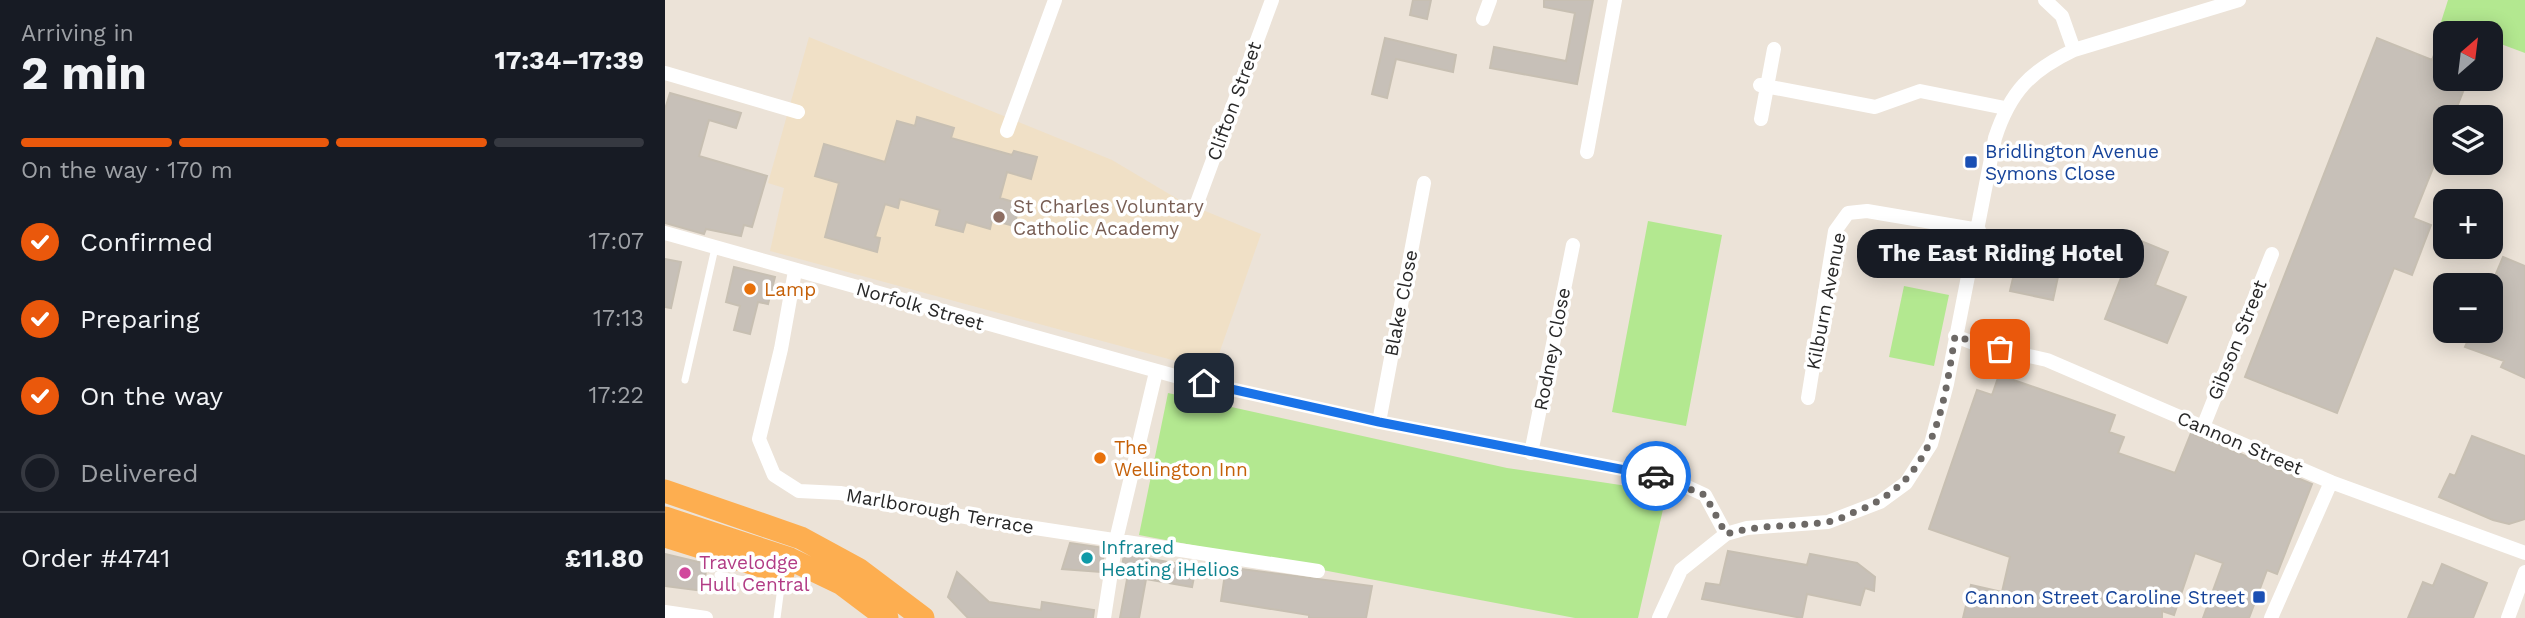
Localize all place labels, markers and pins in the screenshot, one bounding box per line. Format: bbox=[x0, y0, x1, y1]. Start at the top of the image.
place label: Bridlington Avenue Symons Close bbox=[1985, 140, 2159, 185]
marker: Bridlington Avenue Symons Close bbox=[1963, 154, 1979, 170]
place label: St Charles Voluntary Catholic Academy bbox=[1013, 195, 1204, 240]
marker: St Charles Voluntary Catholic Academy bbox=[991, 209, 1007, 225]
callout: The East Riding Hotel bbox=[1857, 230, 2143, 279]
place label: Lamp bbox=[764, 278, 816, 301]
marker: Lamp bbox=[742, 281, 758, 297]
pin bbox=[1970, 319, 2030, 379]
pin bbox=[1174, 353, 1234, 413]
place label: The Wellington Inn bbox=[1114, 436, 1248, 481]
marker: The Wellington Inn bbox=[1092, 450, 1108, 466]
place label: Infrared Heating iHelios bbox=[1101, 536, 1240, 581]
marker: Infrared Heating iHelios bbox=[1079, 550, 1095, 566]
place label: Travelodge Hull Central bbox=[699, 551, 810, 596]
marker: Travelodge Hull Central bbox=[677, 565, 693, 581]
place label: Cannon Street Caroline Street bbox=[1964, 586, 2245, 609]
marker: Cannon Street Caroline Street bbox=[2251, 589, 2267, 605]

